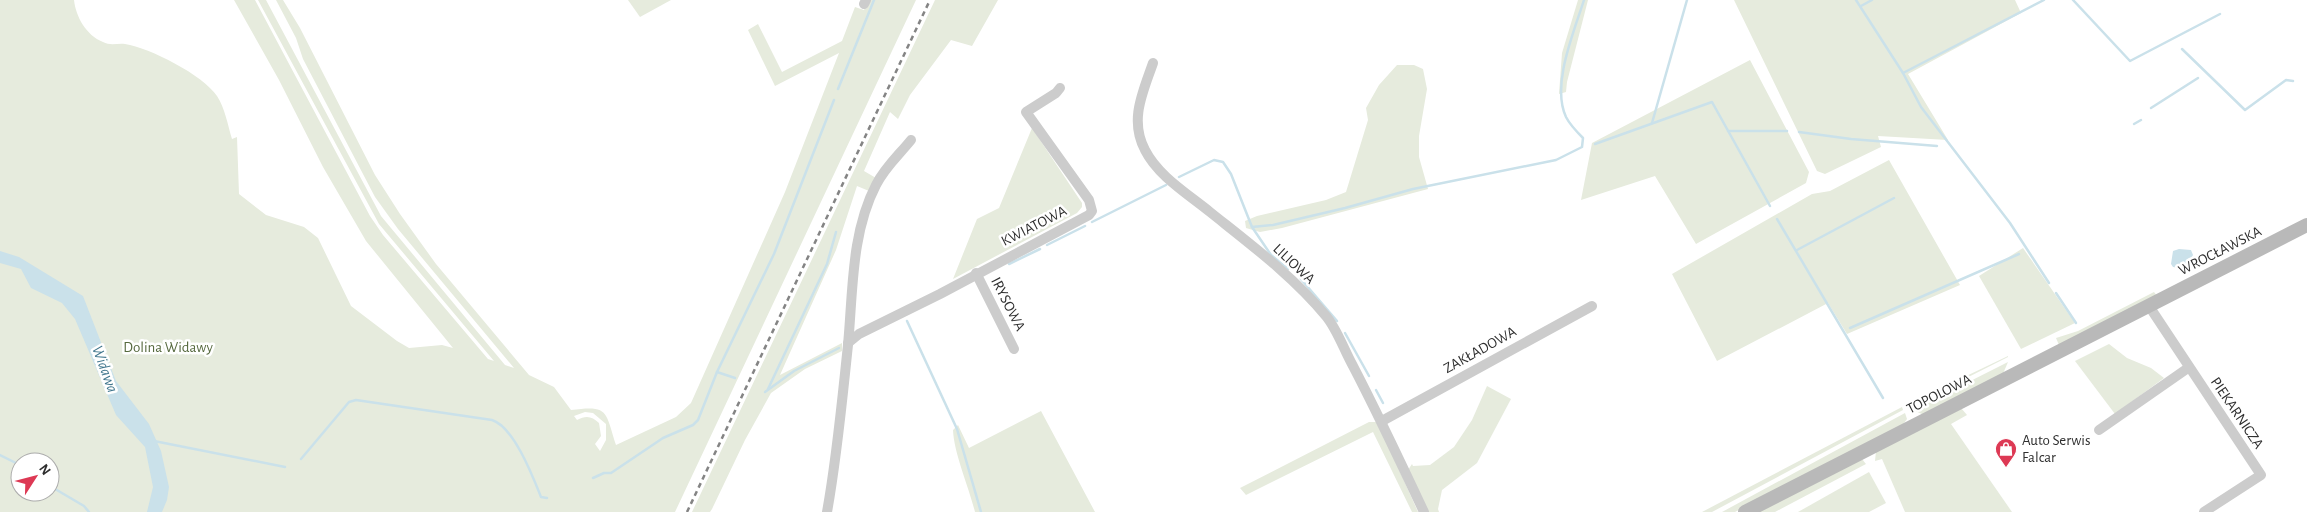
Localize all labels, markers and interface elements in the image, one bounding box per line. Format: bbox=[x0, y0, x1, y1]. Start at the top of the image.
street label: KWIATOWA bbox=[999, 203, 1069, 249]
street label: WROCŁAWSKA bbox=[2176, 224, 2264, 278]
street label: LILIOWA bbox=[1270, 241, 1318, 287]
street label: IRYSOWA bbox=[988, 275, 1028, 334]
street label: ZAKŁADOWA bbox=[1441, 324, 1519, 376]
park label: Dolina Widawy bbox=[123, 340, 213, 355]
water label: Widawa bbox=[89, 343, 121, 395]
street label: TOPOLOWA bbox=[1904, 371, 1974, 417]
street label: PIEKARNICZA bbox=[2208, 375, 2267, 452]
place label: Auto Serwis Falcar bbox=[2022, 433, 2090, 465]
shop icon: Auto Serwis Falcar bbox=[1994, 437, 2018, 468]
north arrow bbox=[10, 452, 60, 502]
text: N bbox=[36, 462, 53, 478]

